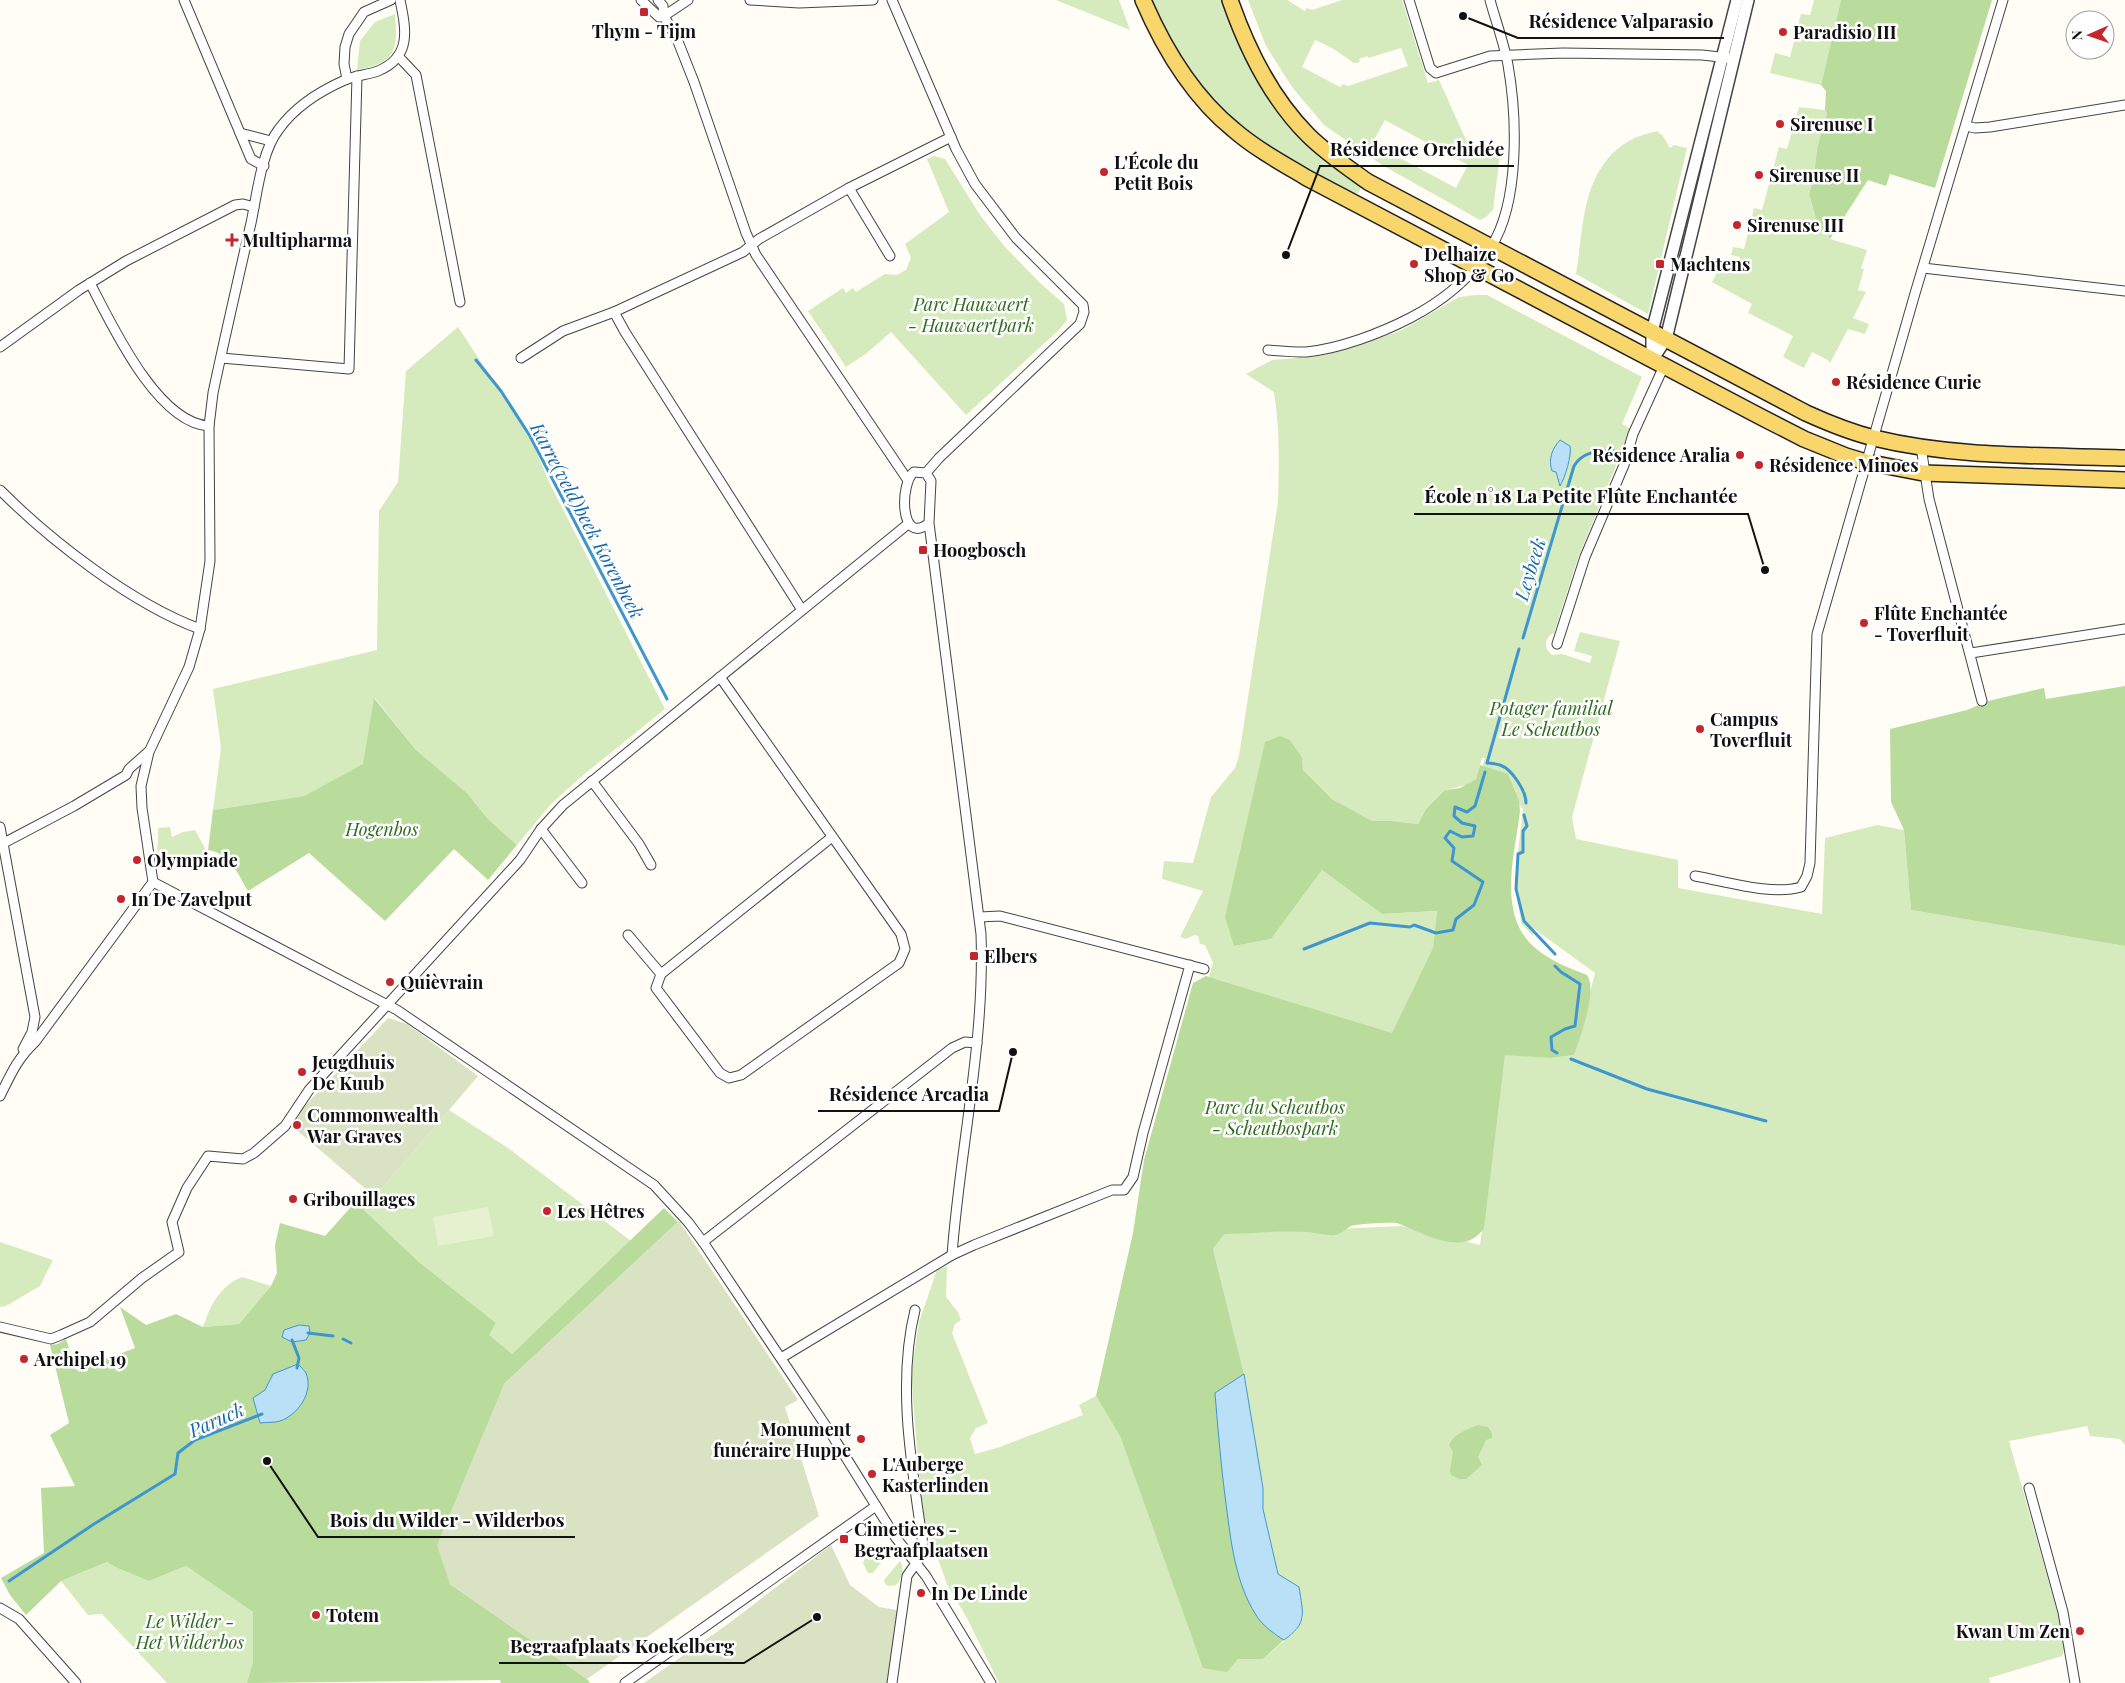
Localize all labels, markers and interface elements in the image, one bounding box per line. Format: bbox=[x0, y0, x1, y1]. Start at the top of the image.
callout: Résidence Valparasio bbox=[1518, 4, 1724, 38]
marker: Thym - Tijm bbox=[638, 6, 650, 18]
text: Résidence Valparasio bbox=[1528, 7, 1714, 33]
north arrow bbox=[2065, 10, 2115, 60]
place label: Thym - Tijm bbox=[592, 19, 697, 43]
place label: Paradisio III bbox=[1793, 20, 1897, 44]
marker: Paradisio III bbox=[1777, 26, 1789, 38]
text: N bbox=[2067, 30, 2086, 41]
place label: Sirenuse I bbox=[1790, 112, 1874, 136]
marker: Sirenuse I bbox=[1774, 118, 1786, 130]
callout: Résidence Orchidée bbox=[1320, 132, 1514, 166]
text: Résidence Orchidée bbox=[1330, 135, 1504, 161]
place label: L'École du Petit Bois bbox=[1114, 150, 1199, 195]
place label: Sirenuse II bbox=[1769, 163, 1860, 187]
marker: L'École du Petit Bois bbox=[1098, 166, 1110, 178]
marker: Sirenuse II bbox=[1753, 169, 1765, 181]
place label: Sirenuse III bbox=[1747, 213, 1844, 237]
marker: Sirenuse III bbox=[1731, 219, 1743, 231]
place label: Multipharma bbox=[242, 228, 353, 252]
marker: Multipharma bbox=[226, 234, 238, 246]
place label: Delhaize Shop & Go bbox=[1424, 242, 1514, 287]
place label: Machtens bbox=[1670, 252, 1750, 276]
marker: Delhaize Shop & Go bbox=[1408, 258, 1420, 270]
marker: Machtens bbox=[1654, 258, 1666, 270]
park label: Parc Hauwaert - Hauwaertpark bbox=[908, 292, 1034, 337]
place label: Résidence Curie bbox=[1846, 370, 1981, 394]
marker: Résidence Curie bbox=[1830, 376, 1842, 388]
water label: Karre(veld)beek Korenbeek bbox=[525, 416, 651, 623]
place label: Résidence Aralia bbox=[1592, 443, 1731, 467]
marker: Résidence Aralia bbox=[1734, 449, 1746, 461]
place label: Résidence Minoes bbox=[1769, 453, 1918, 477]
marker: Résidence Minoes bbox=[1753, 459, 1765, 471]
callout: École n°18 La Petite Flûte Enchantée bbox=[1414, 480, 1748, 514]
text: École n°18 La Petite Flûte Enchantée bbox=[1424, 482, 1738, 508]
water label: Leybeek bbox=[1507, 534, 1551, 604]
place label: Hoogbosch bbox=[933, 538, 1026, 562]
marker: Hoogbosch bbox=[917, 544, 929, 556]
place label: Flûte Enchantée - Toverfluit bbox=[1874, 601, 2008, 646]
marker: Flûte Enchantée - Toverfluit bbox=[1858, 617, 1870, 629]
park label: Potager familial Le Scheutbos bbox=[1488, 696, 1614, 741]
place label: Campus Toverfluit bbox=[1710, 707, 1793, 752]
marker: Campus Toverfluit bbox=[1694, 723, 1706, 735]
park label: Hogenbos bbox=[345, 817, 419, 841]
place label: Olympiade bbox=[147, 848, 238, 872]
marker: Olympiade bbox=[131, 854, 143, 866]
place label: In De Zavelput bbox=[131, 887, 252, 911]
marker: In De Zavelput bbox=[115, 893, 127, 905]
place label: Elbers bbox=[984, 944, 1037, 968]
marker: Elbers bbox=[968, 950, 980, 962]
place label: Quièvrain bbox=[400, 970, 483, 994]
marker: Quièvrain bbox=[384, 976, 396, 988]
place label: Jeugdhuis De Kuub bbox=[311, 1050, 394, 1095]
marker: Jeugdhuis De Kuub bbox=[296, 1066, 308, 1078]
callout: Résidence Arcadia bbox=[818, 1077, 999, 1111]
text: Résidence Arcadia bbox=[829, 1080, 989, 1106]
park label: Parc du Scheutbos - Scheutbospark bbox=[1204, 1095, 1345, 1140]
place label: Commonwealth War Graves bbox=[306, 1103, 439, 1148]
marker: Commonwealth War Graves bbox=[291, 1119, 303, 1131]
place label: Gribouillages bbox=[303, 1187, 415, 1211]
marker: Gribouillages bbox=[287, 1193, 299, 1205]
place label: Les Hêtres bbox=[557, 1199, 645, 1223]
marker: Les Hêtres bbox=[541, 1205, 553, 1217]
place label: Archipel 19 bbox=[33, 1347, 126, 1371]
marker: Archipel 19 bbox=[18, 1353, 30, 1365]
water label: Paruck bbox=[183, 1395, 248, 1443]
place label: Monument funéraire Huppe bbox=[713, 1417, 852, 1462]
marker: Monument funéraire Huppe bbox=[855, 1433, 867, 1445]
place label: L'Auberge Kasterlinden bbox=[882, 1452, 989, 1497]
marker: L'Auberge Kasterlinden bbox=[866, 1468, 878, 1480]
callout: Bois du Wilder - Wilderbos bbox=[318, 1503, 575, 1537]
text: Bois du Wilder - Wilderbos bbox=[330, 1506, 565, 1532]
place label: Cimetières - Begraafplaatsen bbox=[854, 1517, 988, 1562]
marker: Cimetières - Begraafplaatsen bbox=[838, 1533, 850, 1545]
place label: In De Linde bbox=[931, 1581, 1028, 1605]
marker: In De Linde bbox=[915, 1587, 927, 1599]
place label: Totem bbox=[326, 1603, 380, 1627]
park label: Le Wilder - Het Wilderbos bbox=[135, 1609, 244, 1654]
marker: Totem bbox=[310, 1609, 322, 1621]
place label: Kwan Um Zen bbox=[1956, 1619, 2070, 1643]
marker: Kwan Um Zen bbox=[2074, 1625, 2086, 1637]
callout: Begraafplaats Koekelberg bbox=[499, 1629, 744, 1663]
text: Begraafplaats Koekelberg bbox=[510, 1632, 735, 1658]

